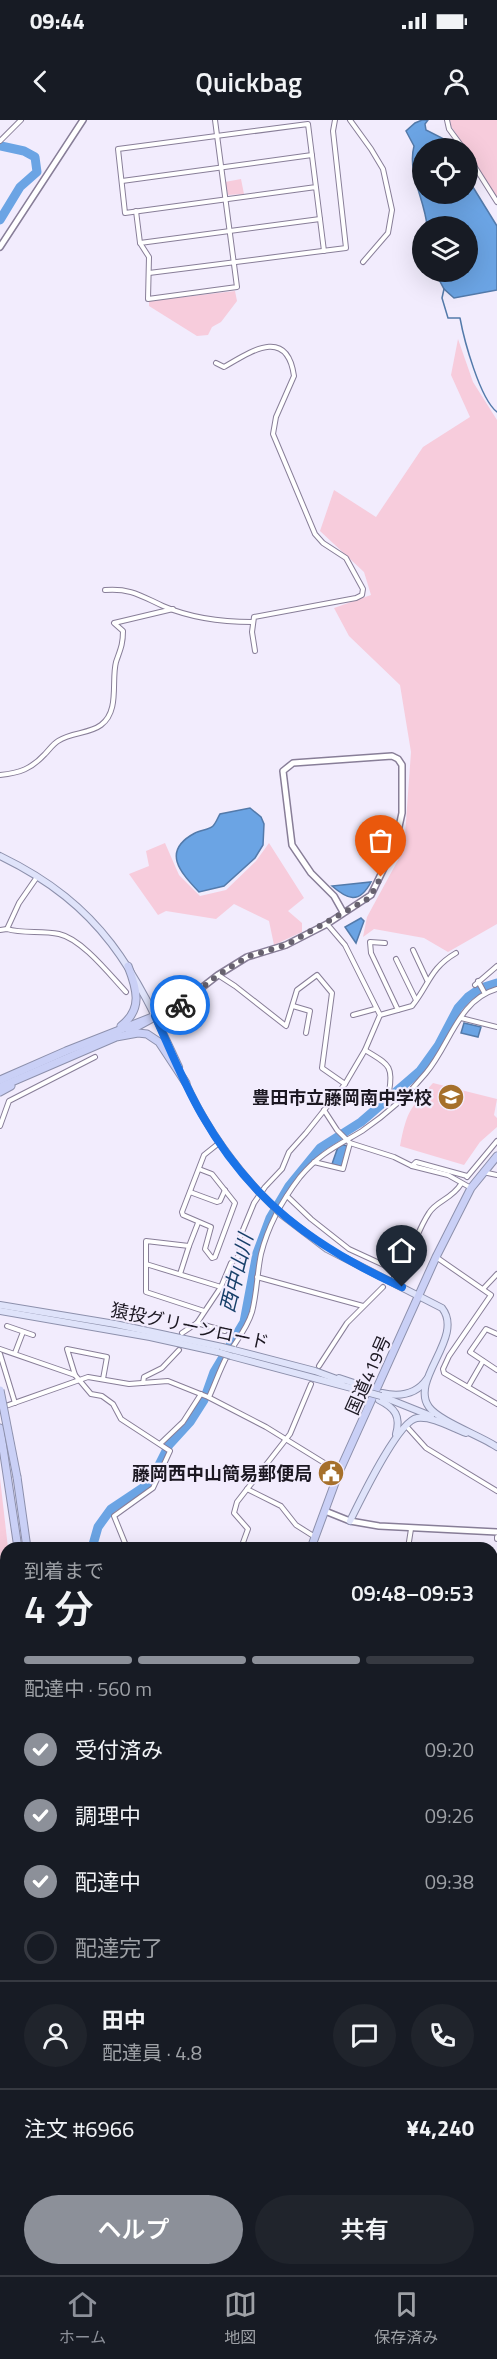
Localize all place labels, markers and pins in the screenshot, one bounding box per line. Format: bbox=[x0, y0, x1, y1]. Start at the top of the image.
pin bbox=[355, 815, 406, 877]
school or university icon: 豊田市立藤岡南中学校 bbox=[436, 1082, 466, 1112]
place label: 豊田市立藤岡南中学校 bbox=[252, 1084, 432, 1111]
pin bbox=[376, 1225, 427, 1287]
public building icon: 藤岡西中山簡易郵便局 bbox=[316, 1458, 346, 1488]
place label: 藤岡西中山簡易郵便局 bbox=[132, 1460, 312, 1487]

